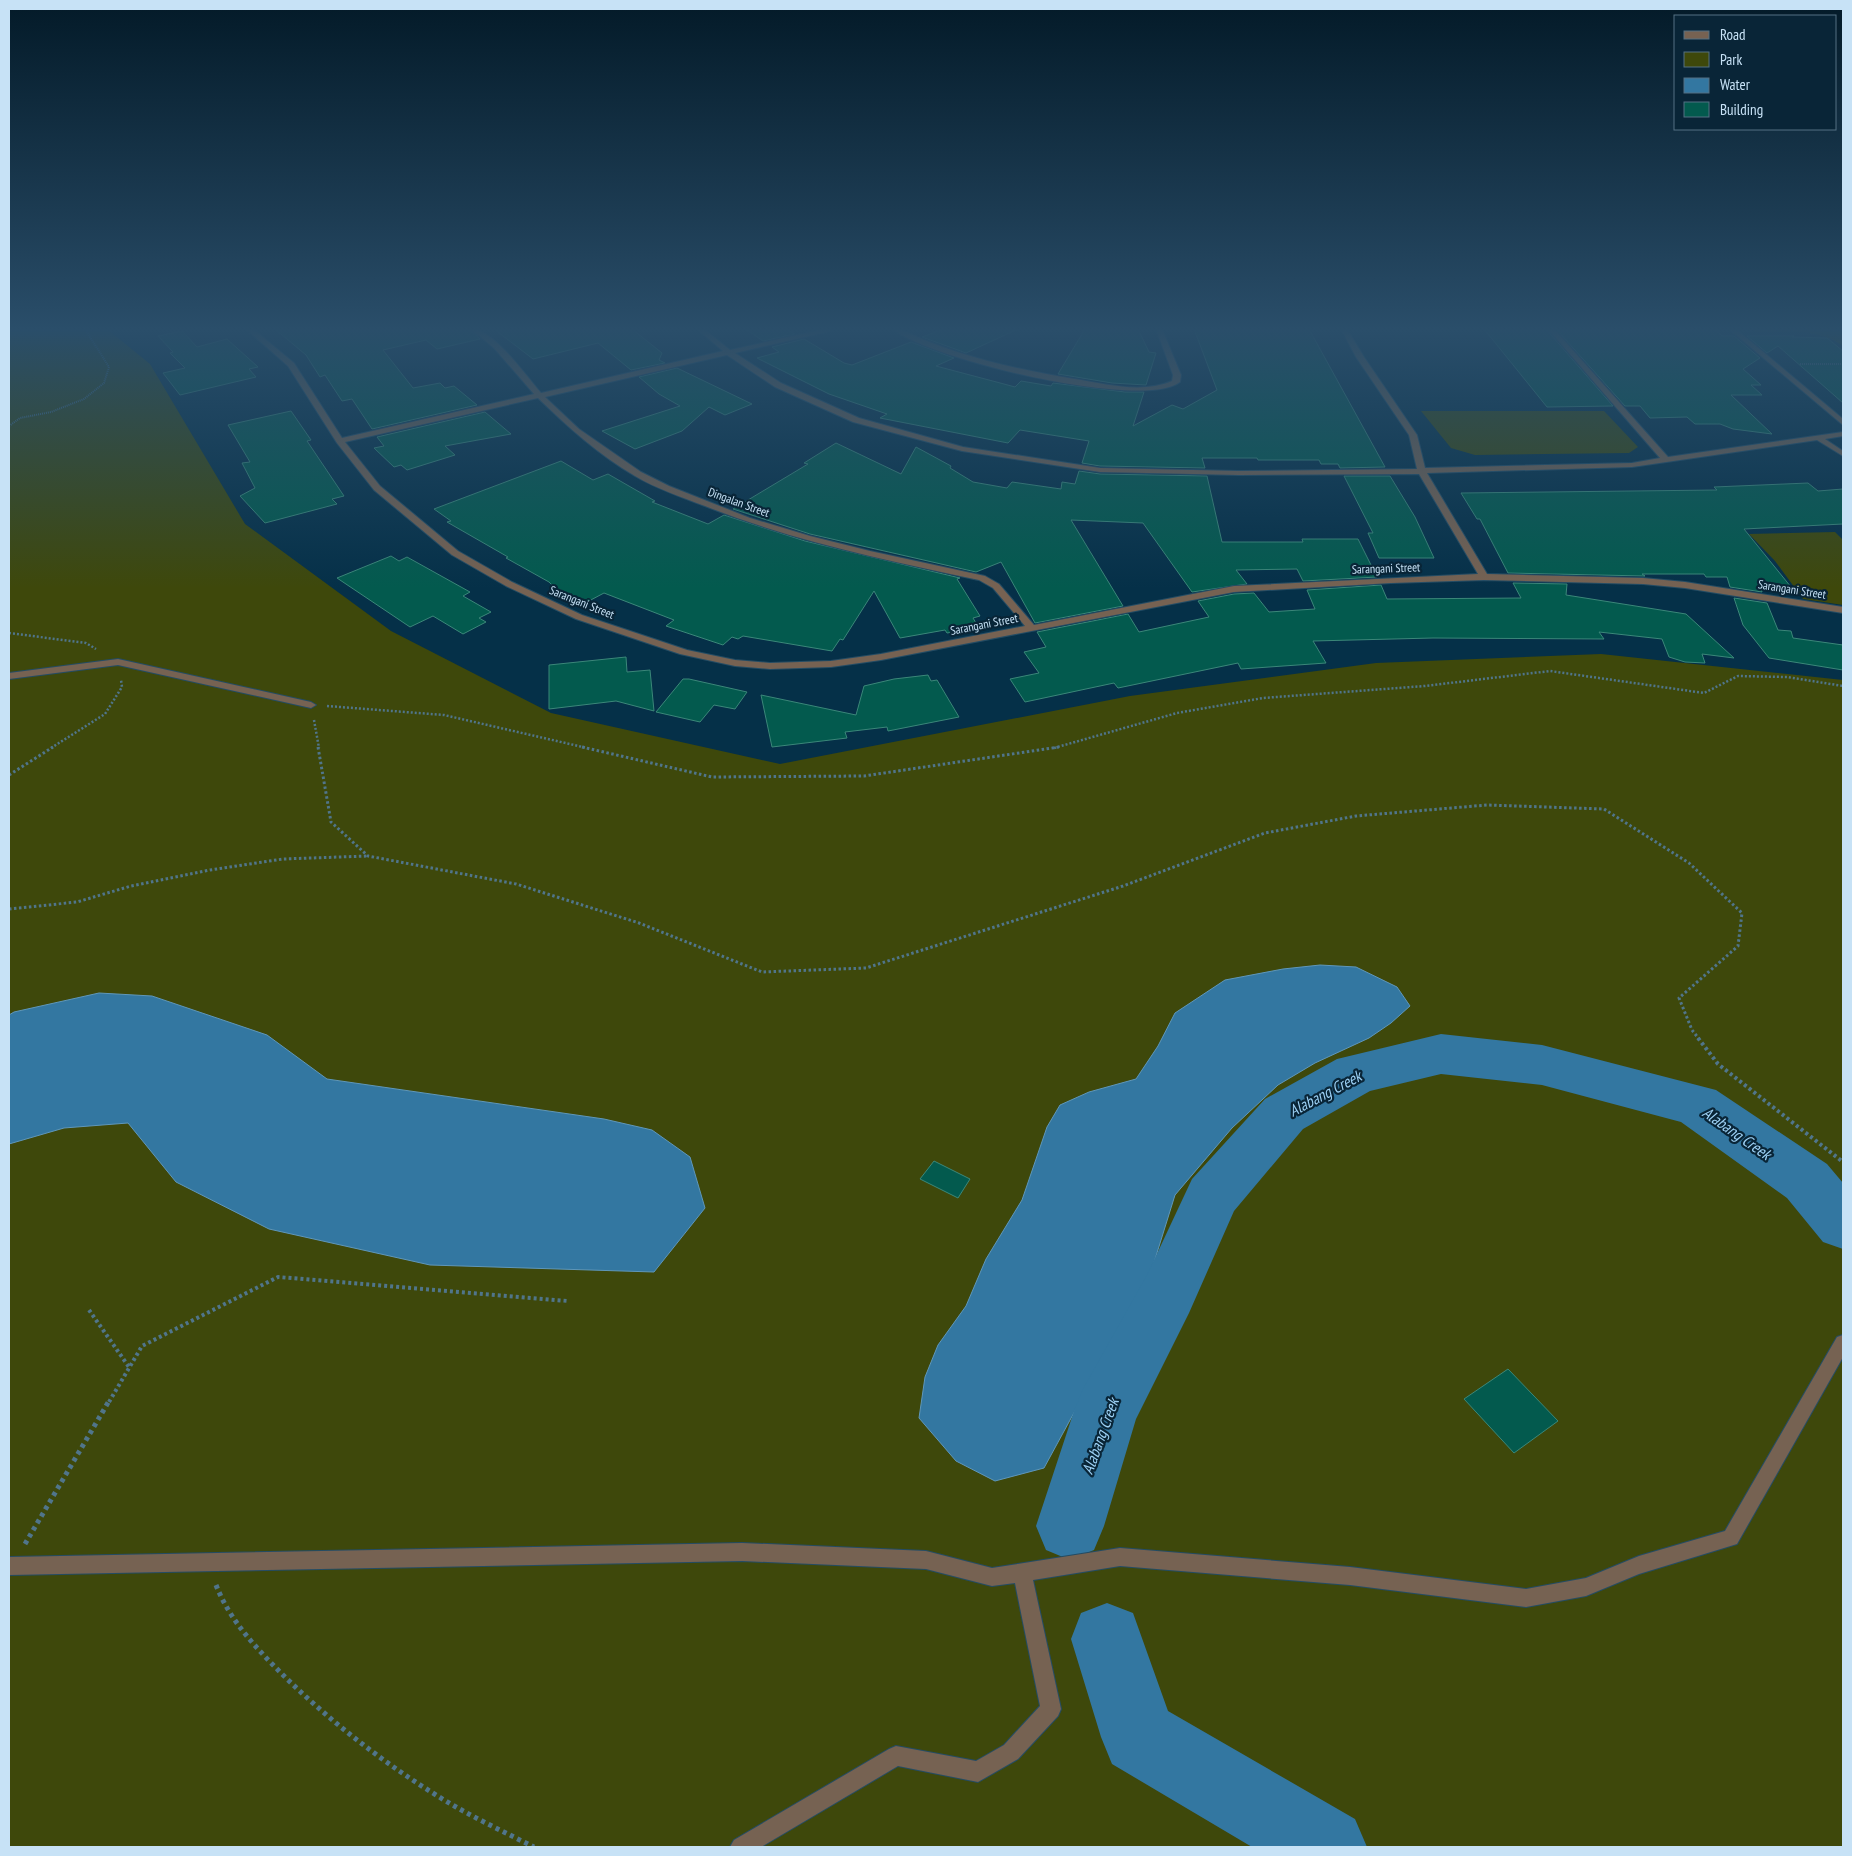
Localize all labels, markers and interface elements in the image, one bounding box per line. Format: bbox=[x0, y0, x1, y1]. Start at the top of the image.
legend bbox=[1674, 15, 1837, 130]
text: Road bbox=[1720, 25, 1746, 44]
text: Park bbox=[1720, 50, 1742, 69]
text: Water bbox=[1720, 75, 1751, 94]
text: Building bbox=[1720, 100, 1763, 119]
street label: Dingalan Street bbox=[706, 484, 772, 520]
street label: Sarangani Street bbox=[1351, 559, 1421, 577]
street label: Sarangani Street bbox=[1757, 576, 1828, 602]
street label: Sarangani Street bbox=[547, 582, 617, 622]
street label: Sarangani Street bbox=[949, 610, 1020, 638]
water label: Alabang Creek bbox=[1285, 1065, 1366, 1120]
water label: Alabang Creek bbox=[1699, 1102, 1777, 1165]
water label: Alabang Creek bbox=[1077, 1394, 1124, 1477]

